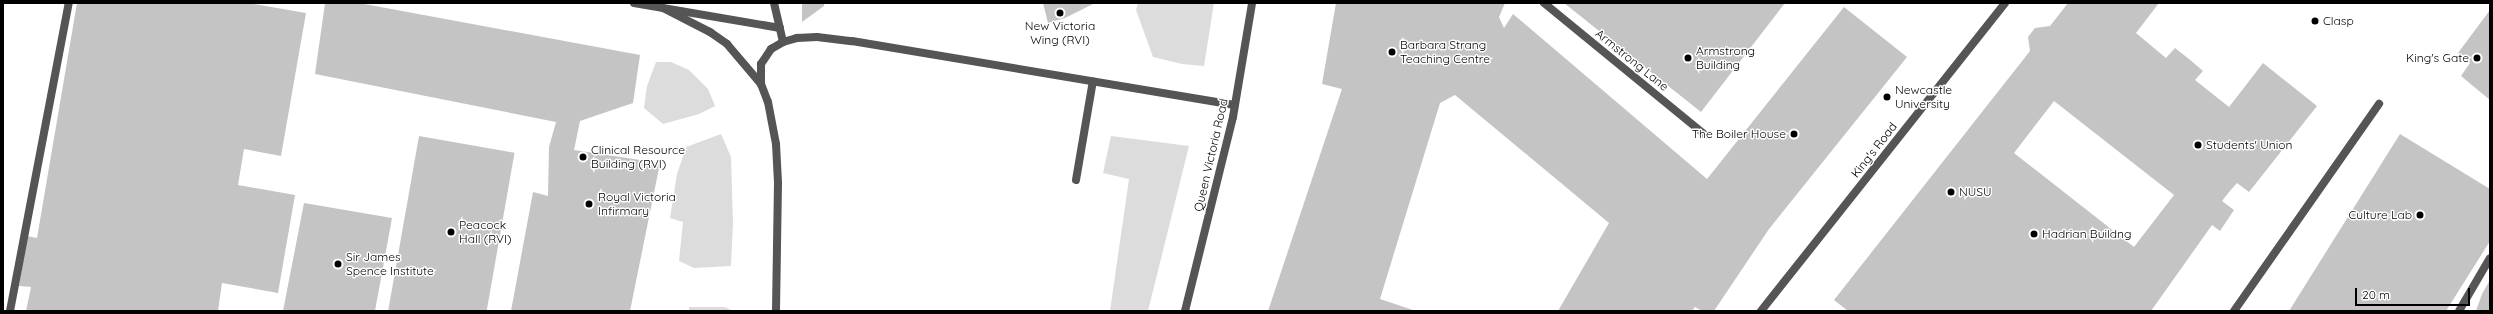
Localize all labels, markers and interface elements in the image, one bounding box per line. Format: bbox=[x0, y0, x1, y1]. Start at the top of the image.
marker: New Victoria Wing (RVI) bbox=[1055, 8, 1065, 18]
place label: Clasp bbox=[2323, 14, 2354, 28]
marker: Clasp bbox=[2310, 16, 2320, 26]
place label: New Victoria Wing (RVI) bbox=[1025, 19, 1095, 47]
street label: Armstrong Lane bbox=[1593, 26, 1671, 94]
place label: Barbara Strang Teaching Centre bbox=[1400, 38, 1490, 66]
place label: Armstrong Building bbox=[1696, 44, 1755, 72]
marker: Barbara Strang Teaching Centre bbox=[1387, 47, 1397, 57]
place label: King's Gate bbox=[2406, 51, 2469, 65]
marker: Armstrong Building bbox=[1683, 53, 1693, 63]
marker: King's Gate bbox=[2472, 53, 2482, 63]
place label: Newcastle University bbox=[1895, 83, 1952, 111]
marker: Newcastle University bbox=[1882, 92, 1892, 102]
street label: Queen Victoria Road bbox=[1191, 97, 1231, 213]
street label: King's Road bbox=[1848, 120, 1900, 180]
place label: The Boiler House bbox=[1692, 127, 1786, 141]
marker: The Boiler House bbox=[1789, 129, 1799, 139]
place label: Students' Union bbox=[2206, 138, 2292, 152]
marker: Students' Union bbox=[2193, 140, 2203, 150]
place label: Clinical Resource Building (RVI) bbox=[591, 143, 685, 171]
marker: Clinical Resource Building (RVI) bbox=[578, 152, 588, 162]
place label: NUSU bbox=[1959, 185, 1991, 199]
marker: NUSU bbox=[1946, 187, 1956, 197]
place label: Royal Victoria Infirmary bbox=[598, 190, 676, 218]
marker: Royal Victoria Infirmary bbox=[583, 198, 595, 210]
place label: Culture Lab bbox=[2348, 208, 2412, 222]
marker: Culture Lab bbox=[2415, 210, 2425, 220]
place label: Peacock Hall (RVI) bbox=[459, 218, 512, 246]
marker: Peacock Hall (RVI) bbox=[446, 227, 456, 237]
place label: Hadrian Buildng bbox=[2042, 227, 2131, 241]
marker: Hadrian Buildng bbox=[2029, 229, 2039, 239]
place label: Sir James Spence Institute bbox=[346, 250, 434, 278]
marker: Sir James Spence Institute bbox=[333, 259, 343, 269]
scale bar bbox=[2357, 280, 2472, 306]
text: 20 m bbox=[2362, 287, 2390, 302]

